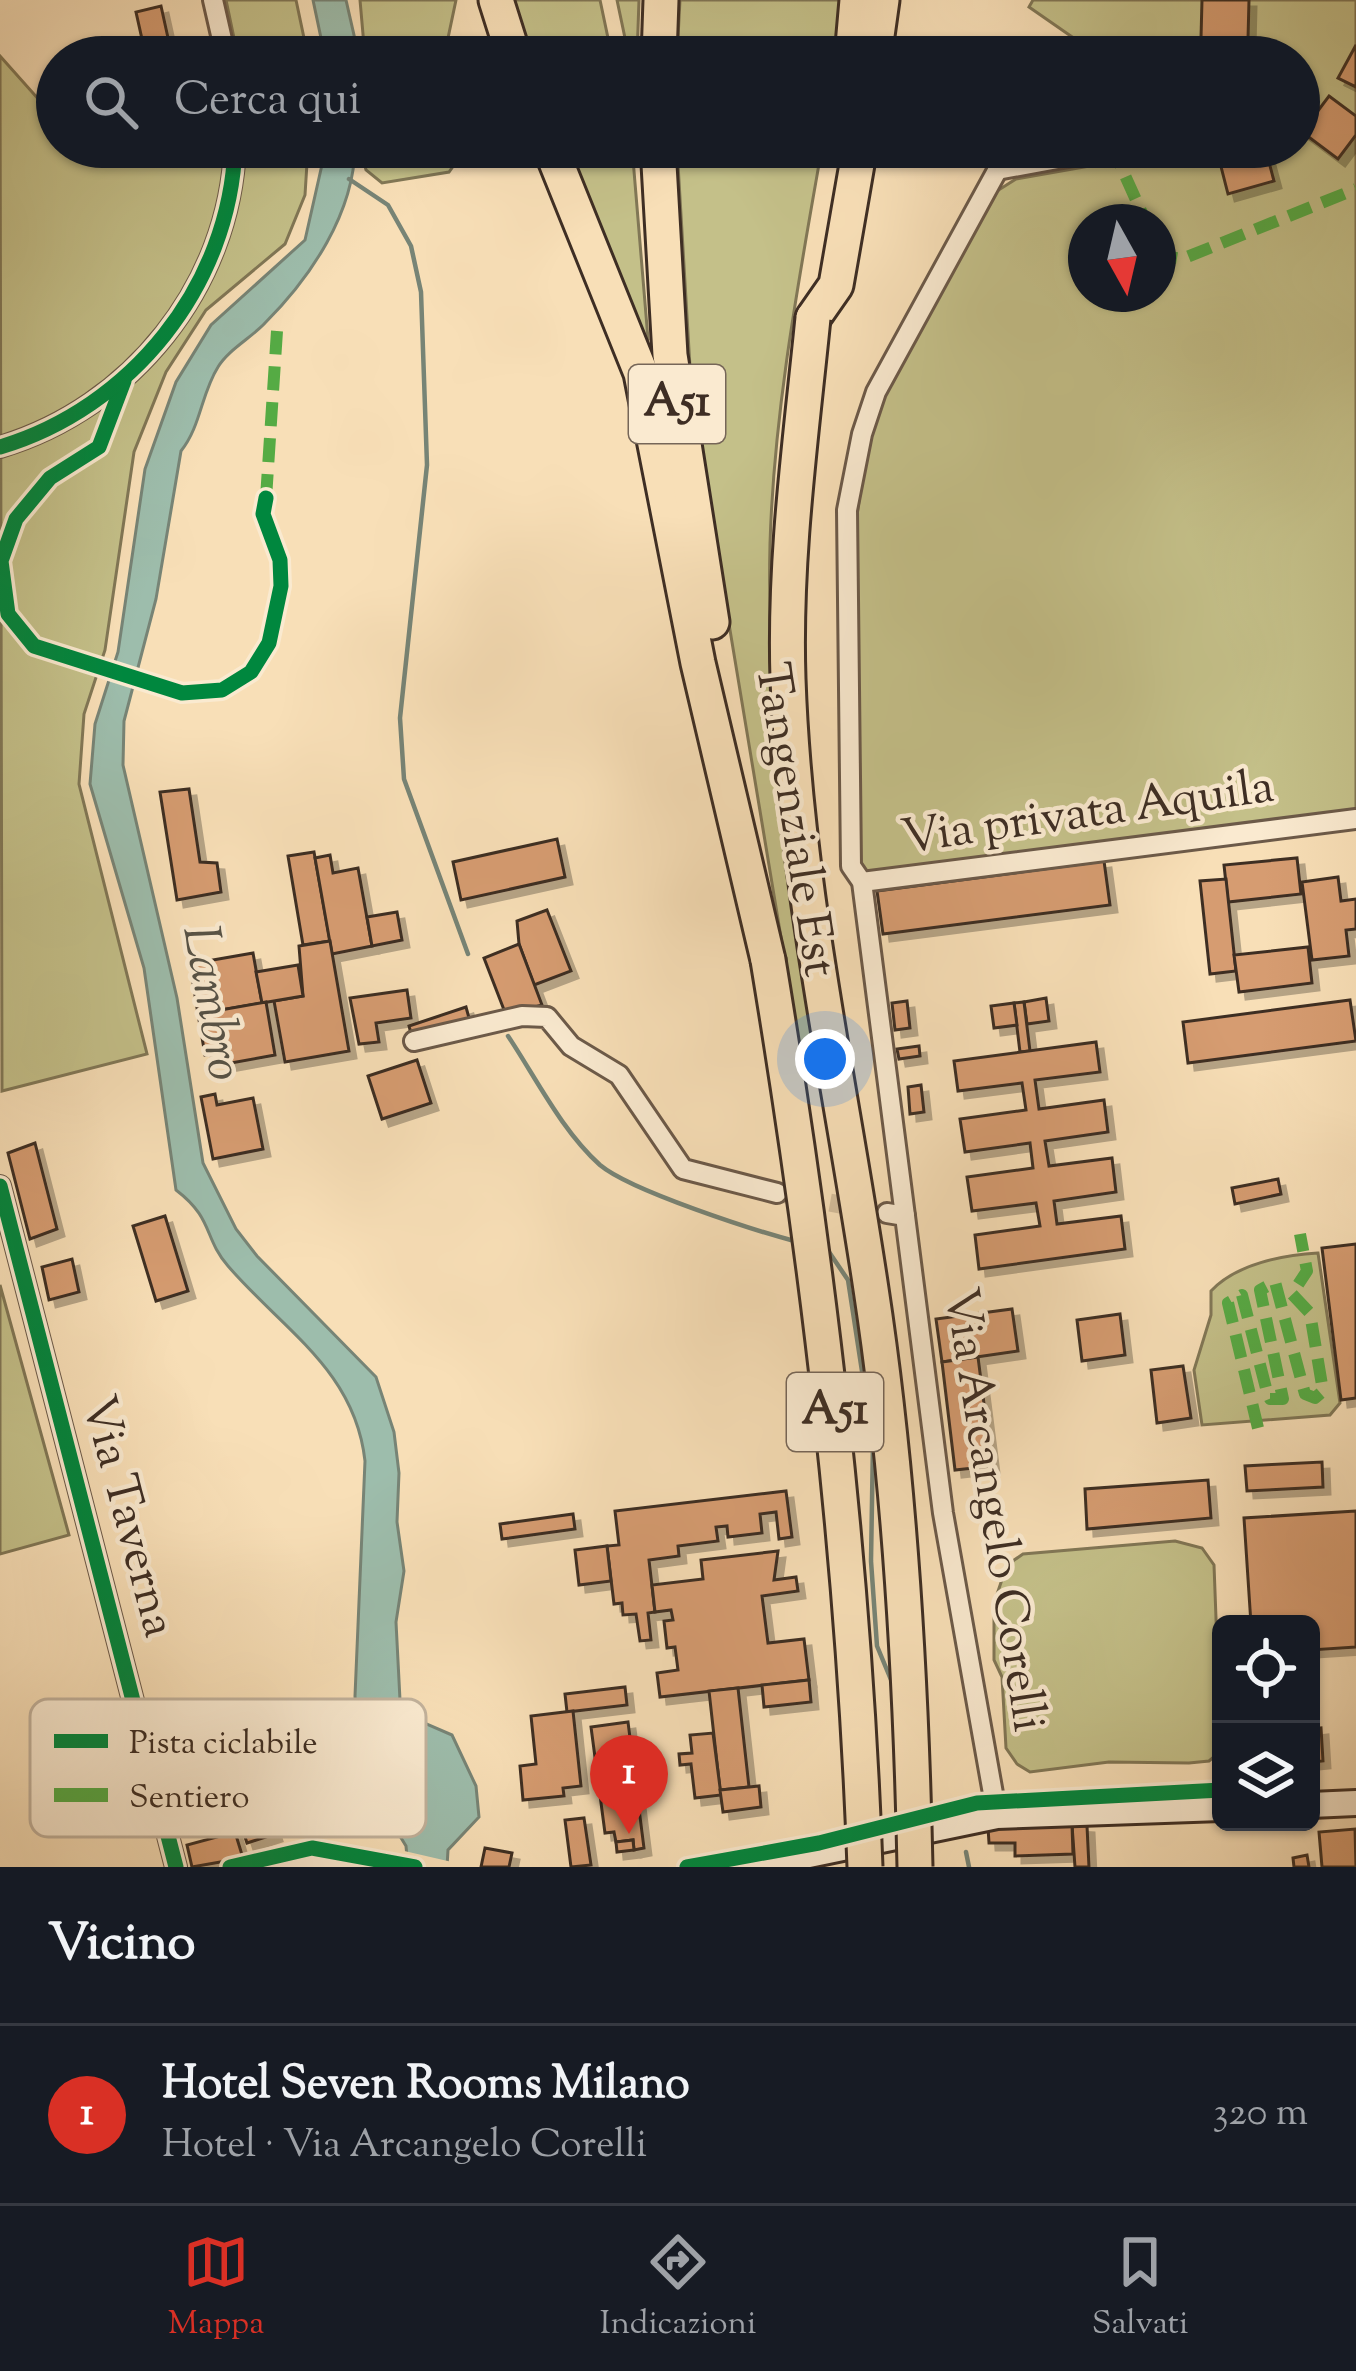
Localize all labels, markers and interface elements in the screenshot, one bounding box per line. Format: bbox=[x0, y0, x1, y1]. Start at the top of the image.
search box bbox=[36, 36, 1320, 168]
icon: search bbox=[78, 69, 144, 135]
text: Cerca qui bbox=[174, 70, 361, 135]
north arrow bbox=[1068, 204, 1176, 312]
road number: A51 bbox=[629, 365, 725, 443]
street label: Tangenziale Est bbox=[734, 658, 852, 982]
street label: Via privata Aquila bbox=[897, 755, 1279, 875]
water label: Lambro bbox=[160, 919, 260, 1087]
your location bbox=[795, 1029, 855, 1089]
street label: Via Arcangelo Corelli bbox=[923, 1283, 1061, 1737]
road number: A51 bbox=[787, 1373, 883, 1451]
street label: Via Taverna bbox=[61, 1389, 191, 1645]
map controls bbox=[1212, 1615, 1320, 1831]
button: locate bbox=[1212, 1615, 1320, 1723]
legend bbox=[30, 1699, 426, 1837]
text: Pista ciclabile bbox=[129, 1721, 318, 1769]
button: layers bbox=[1212, 1723, 1320, 1831]
pin: 1 bbox=[590, 1735, 668, 1834]
text: Sentiero bbox=[129, 1775, 250, 1823]
text: Vicino bbox=[48, 1909, 195, 1982]
text: Hotel Seven Rooms Milano bbox=[162, 2054, 690, 2119]
text: 1 bbox=[80, 2087, 94, 2143]
text: 320 m bbox=[1213, 2087, 1308, 2143]
text: Hotel · Via Arcangelo Corelli bbox=[162, 2119, 647, 2175]
tab: Mappa bbox=[168, 2229, 264, 2349]
tab: Indicazioni bbox=[600, 2229, 756, 2349]
tab: Salvati bbox=[1092, 2229, 1188, 2349]

